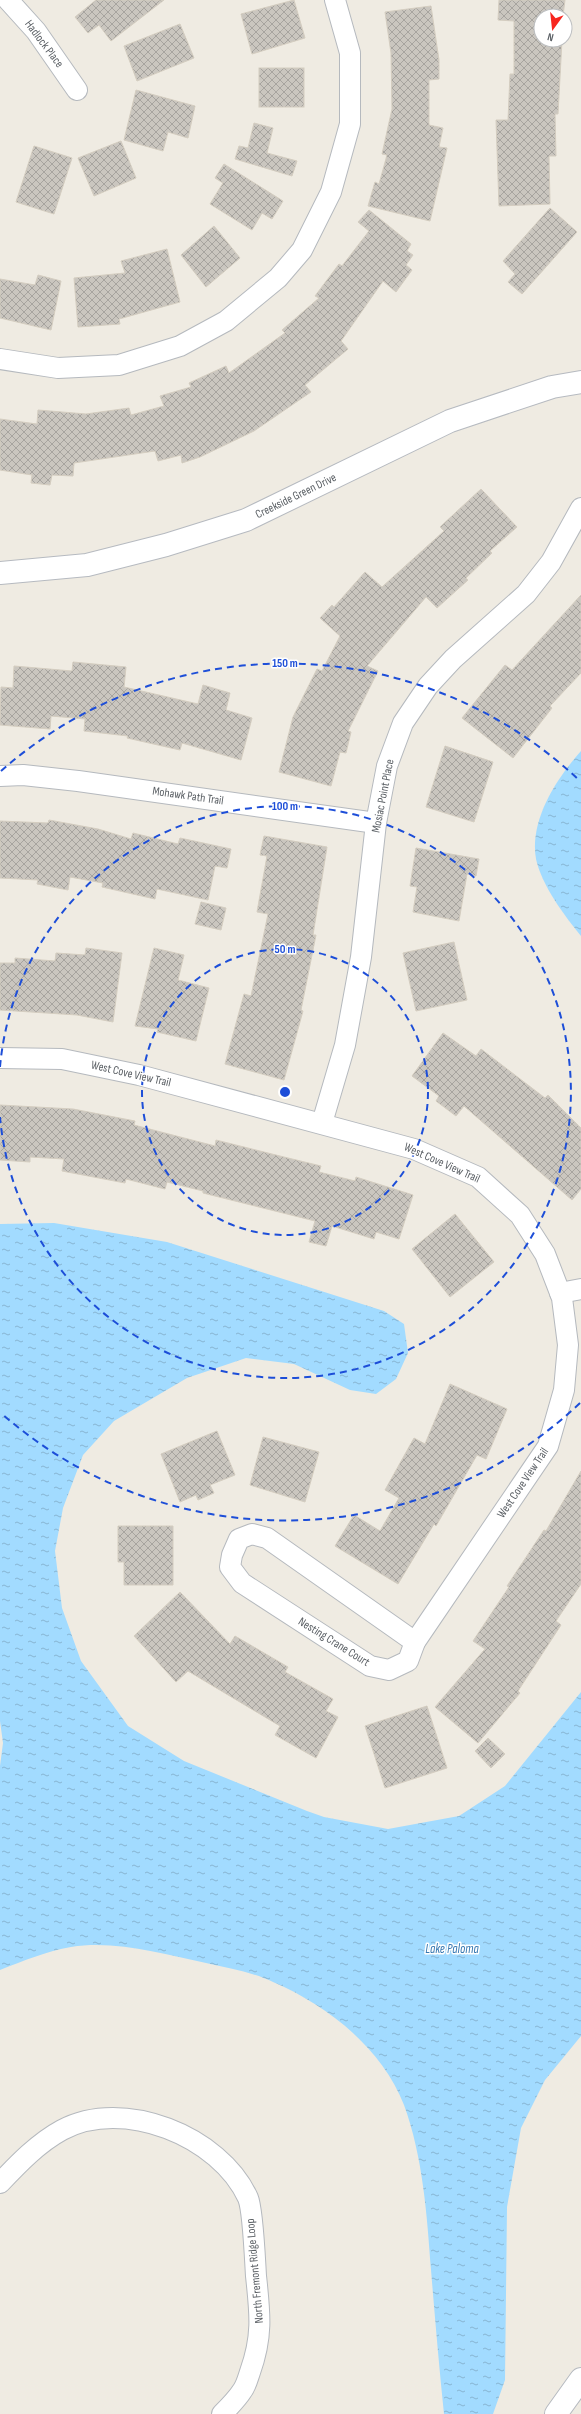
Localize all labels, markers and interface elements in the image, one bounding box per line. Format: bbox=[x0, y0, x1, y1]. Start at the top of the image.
north arrow bbox=[533, 8, 573, 48]
street label: Hadlock Place bbox=[21, 17, 67, 71]
text: N bbox=[546, 30, 555, 44]
street label: Creekside Green Drive bbox=[253, 470, 339, 522]
text: 150 m bbox=[272, 656, 298, 671]
street label: Mosiac Point Place bbox=[369, 758, 398, 834]
street label: Mohawk Path Trail bbox=[152, 784, 224, 808]
text: 100 m bbox=[272, 799, 298, 814]
text: 50 m bbox=[275, 942, 295, 957]
street label: West Cove View Trail bbox=[90, 1058, 172, 1090]
centre of rings bbox=[278, 1085, 292, 1099]
street label: West Cove View Trail bbox=[402, 1140, 482, 1186]
street label: West Cove View Trail bbox=[494, 1445, 552, 1521]
street label: Nesting Crane Court bbox=[295, 1614, 373, 1670]
water label: Lake Paloma bbox=[425, 1941, 479, 1957]
street label: North Fremont Ridge Loop bbox=[243, 2218, 267, 2324]

